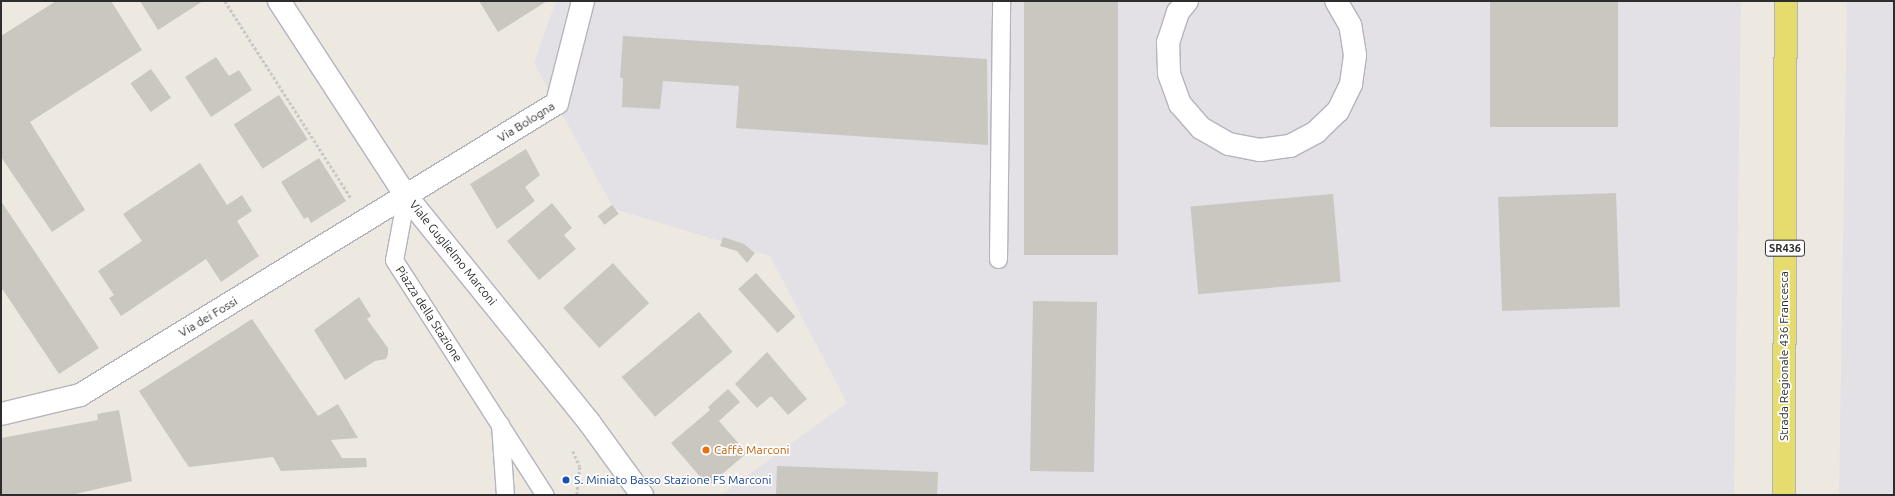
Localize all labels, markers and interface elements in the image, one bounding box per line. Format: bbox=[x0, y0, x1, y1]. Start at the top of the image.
street label: Via Bologna bbox=[495, 99, 557, 145]
street label: Viale Guglielmo Marconi bbox=[406, 198, 500, 308]
road number: SR436 bbox=[1764, 239, 1806, 257]
street label: Piazza della Stazione bbox=[393, 263, 465, 365]
street label: Strada Regionale 436 Francesca bbox=[1777, 271, 1791, 441]
street label: Via dei Fossi bbox=[176, 294, 240, 340]
place label: Caffè Marconi bbox=[714, 443, 790, 457]
marker: Caffè Marconi bbox=[701, 445, 711, 455]
place label: S. Miniato Basso Stazione FS Marconi bbox=[574, 473, 772, 487]
marker: S. Miniato Basso Stazione FS Marconi bbox=[561, 475, 571, 485]

